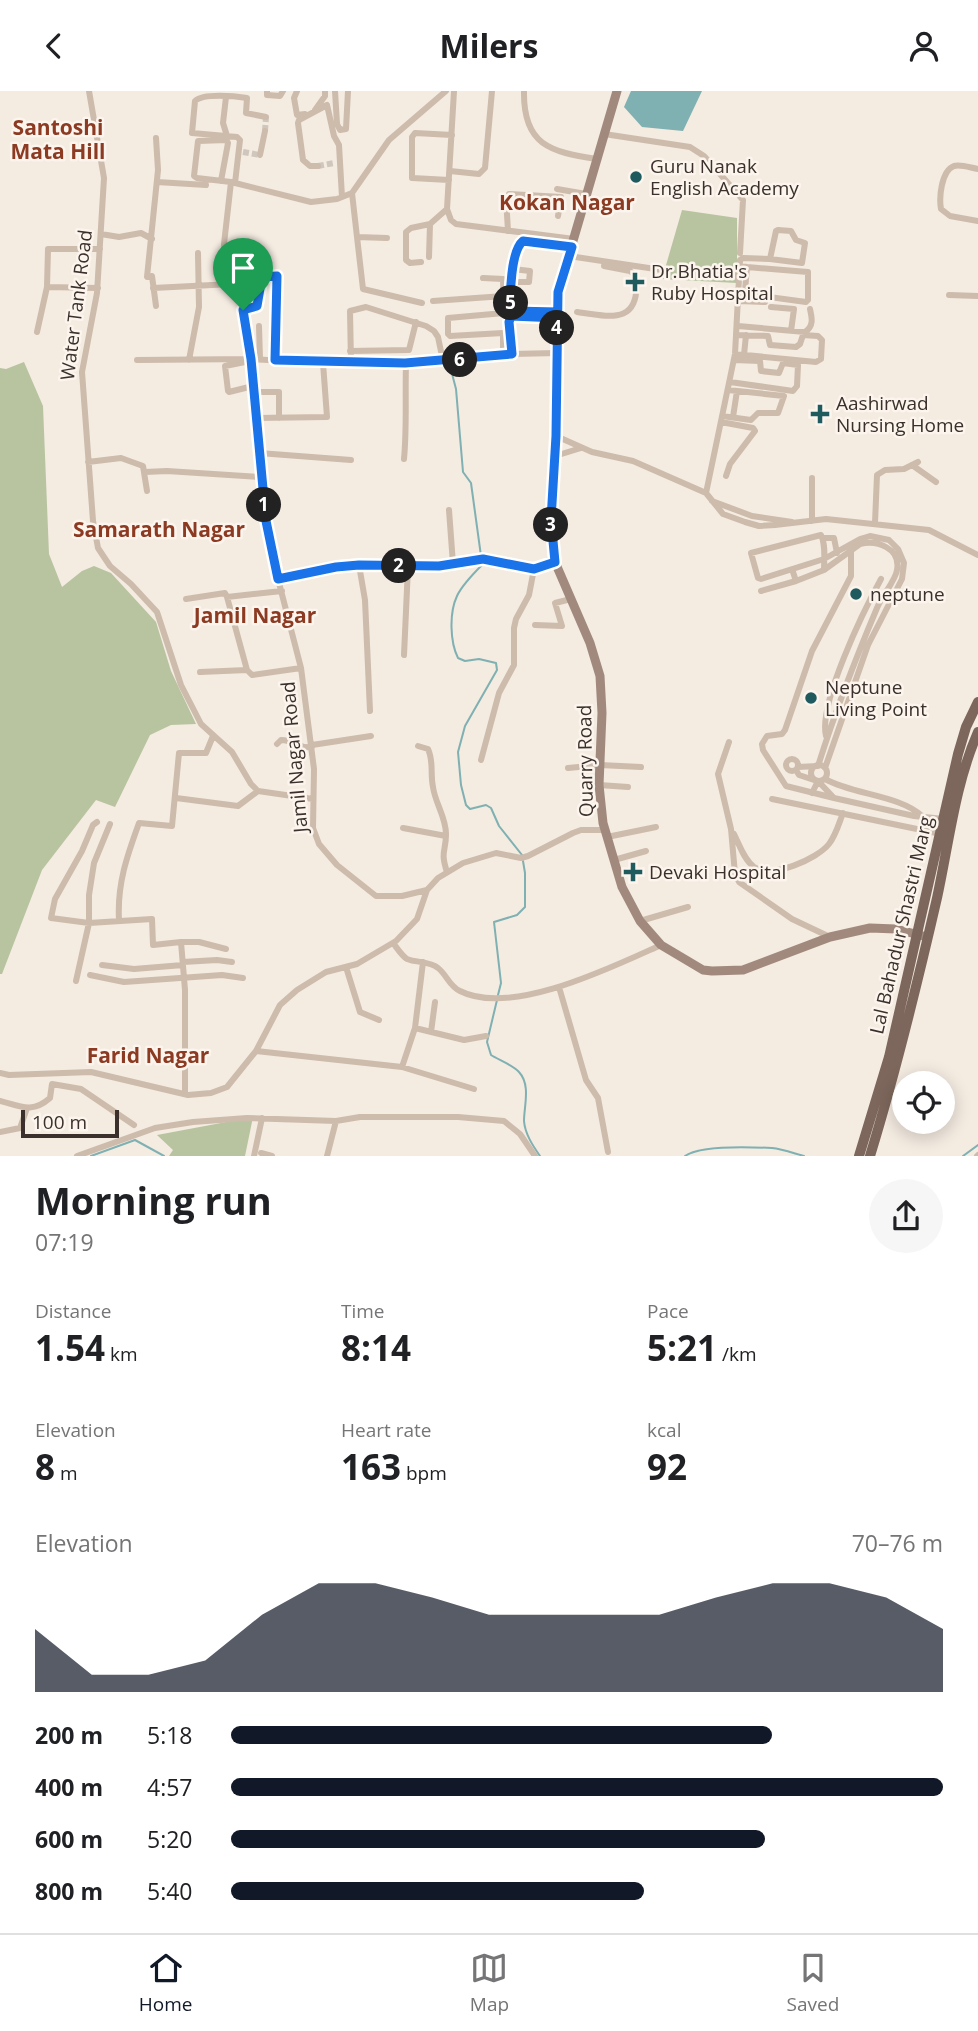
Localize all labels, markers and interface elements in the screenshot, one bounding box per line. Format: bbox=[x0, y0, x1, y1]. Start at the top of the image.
text: Milers bbox=[439, 24, 539, 67]
icon: back bbox=[35, 27, 73, 65]
icon: person bbox=[905, 27, 943, 65]
district label: Santoshi Mata Hill bbox=[10, 113, 106, 165]
place label: Guru Nanak English Academy bbox=[650, 153, 799, 201]
marker: Guru Nanak English Academy bbox=[628, 169, 644, 185]
district label: Kokan Nagar bbox=[499, 188, 635, 216]
street label: Water Tank Road bbox=[54, 228, 98, 382]
pin bbox=[213, 238, 273, 310]
icon: arrive bbox=[224, 249, 262, 287]
place label: Dr.Bhatia's Ruby Hospital bbox=[651, 258, 774, 306]
marker: Dr.Bhatia's Ruby Hospital bbox=[625, 272, 645, 292]
pin: 5 bbox=[494, 285, 528, 321]
text: 5 bbox=[505, 289, 516, 315]
pin: 4 bbox=[540, 310, 574, 345]
text: 4 bbox=[551, 314, 562, 340]
pin: 6 bbox=[442, 343, 477, 377]
text: 6 bbox=[454, 346, 465, 372]
place label: Aashirwad Nursing Home bbox=[836, 390, 964, 438]
marker: Aashirwad Nursing Home bbox=[810, 404, 830, 424]
pin: 1 bbox=[246, 487, 282, 523]
text: 1 bbox=[258, 491, 269, 517]
pin: 3 bbox=[534, 507, 568, 543]
text: 3 bbox=[545, 511, 556, 537]
district label: Samarath Nagar bbox=[73, 515, 245, 543]
pin: 2 bbox=[382, 549, 416, 583]
text: 2 bbox=[393, 552, 404, 578]
place label: neptune bbox=[870, 581, 945, 607]
marker: neptune bbox=[848, 586, 864, 602]
district label: Jamil Nagar bbox=[192, 601, 317, 629]
place label: Neptune Living Point bbox=[825, 674, 927, 722]
street label: Jamil Nagar Road bbox=[274, 680, 314, 836]
marker: Neptune Living Point bbox=[803, 690, 819, 706]
street label: Quarry Road bbox=[571, 705, 599, 817]
street label: Lal Bahadur Shastri Marg bbox=[863, 813, 939, 1037]
place label: Devaki Hospital bbox=[649, 859, 786, 885]
marker: Devaki Hospital bbox=[623, 862, 643, 882]
district label: Farid Nagar bbox=[87, 1041, 210, 1069]
map controls bbox=[892, 1071, 955, 1134]
button: locate bbox=[892, 1071, 955, 1134]
scale bar bbox=[21, 1107, 119, 1139]
text: 100 m bbox=[32, 1109, 87, 1135]
text: Morning run bbox=[35, 1174, 272, 1226]
button: share bbox=[869, 1179, 943, 1253]
text: 07:19 bbox=[35, 1226, 94, 1258]
text: Distance bbox=[35, 1298, 111, 1324]
text: Time bbox=[341, 1298, 385, 1324]
text: Pace bbox=[647, 1298, 689, 1324]
text: 1.54 bbox=[35, 1324, 105, 1371]
text: 8:14 bbox=[341, 1324, 411, 1371]
text: 5:21 bbox=[647, 1324, 717, 1371]
text: km bbox=[105, 1341, 138, 1367]
text: /km bbox=[717, 1341, 757, 1367]
text: Elevation bbox=[35, 1417, 116, 1443]
text: Heart rate bbox=[341, 1417, 431, 1443]
text: kcal bbox=[647, 1417, 681, 1443]
text: 8 bbox=[35, 1443, 55, 1490]
text: 163 bbox=[341, 1443, 401, 1490]
text: 92 bbox=[647, 1443, 687, 1490]
text: m bbox=[55, 1460, 78, 1486]
text: bpm bbox=[401, 1460, 447, 1486]
text: Elevation bbox=[35, 1527, 133, 1559]
text: 70–76 m bbox=[852, 1527, 943, 1559]
text: 200 m bbox=[35, 1719, 103, 1751]
text: 5:18 bbox=[147, 1719, 193, 1751]
text: 400 m bbox=[35, 1771, 103, 1803]
text: 4:57 bbox=[147, 1771, 193, 1803]
text: 600 m bbox=[35, 1823, 103, 1855]
text: 5:20 bbox=[147, 1823, 193, 1855]
text: 800 m bbox=[35, 1875, 103, 1907]
text: 5:40 bbox=[147, 1875, 193, 1907]
tab: Home bbox=[139, 1949, 192, 2017]
tab: Map bbox=[470, 1949, 509, 2017]
tab: Saved bbox=[787, 1949, 839, 2017]

